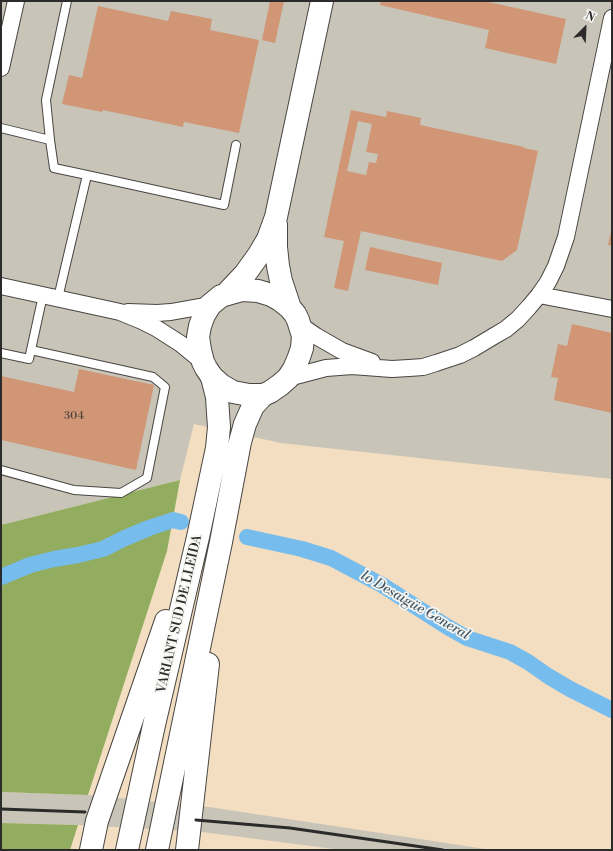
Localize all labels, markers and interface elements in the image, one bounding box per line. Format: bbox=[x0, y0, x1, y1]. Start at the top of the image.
north arrow bbox=[565, 8, 605, 48]
text: N bbox=[583, 9, 597, 25]
house number: 304 bbox=[64, 409, 84, 423]
street label: VARIANT SUD DE LLEIDA bbox=[154, 533, 206, 695]
water label: lo Desaigüe General bbox=[357, 568, 473, 644]

